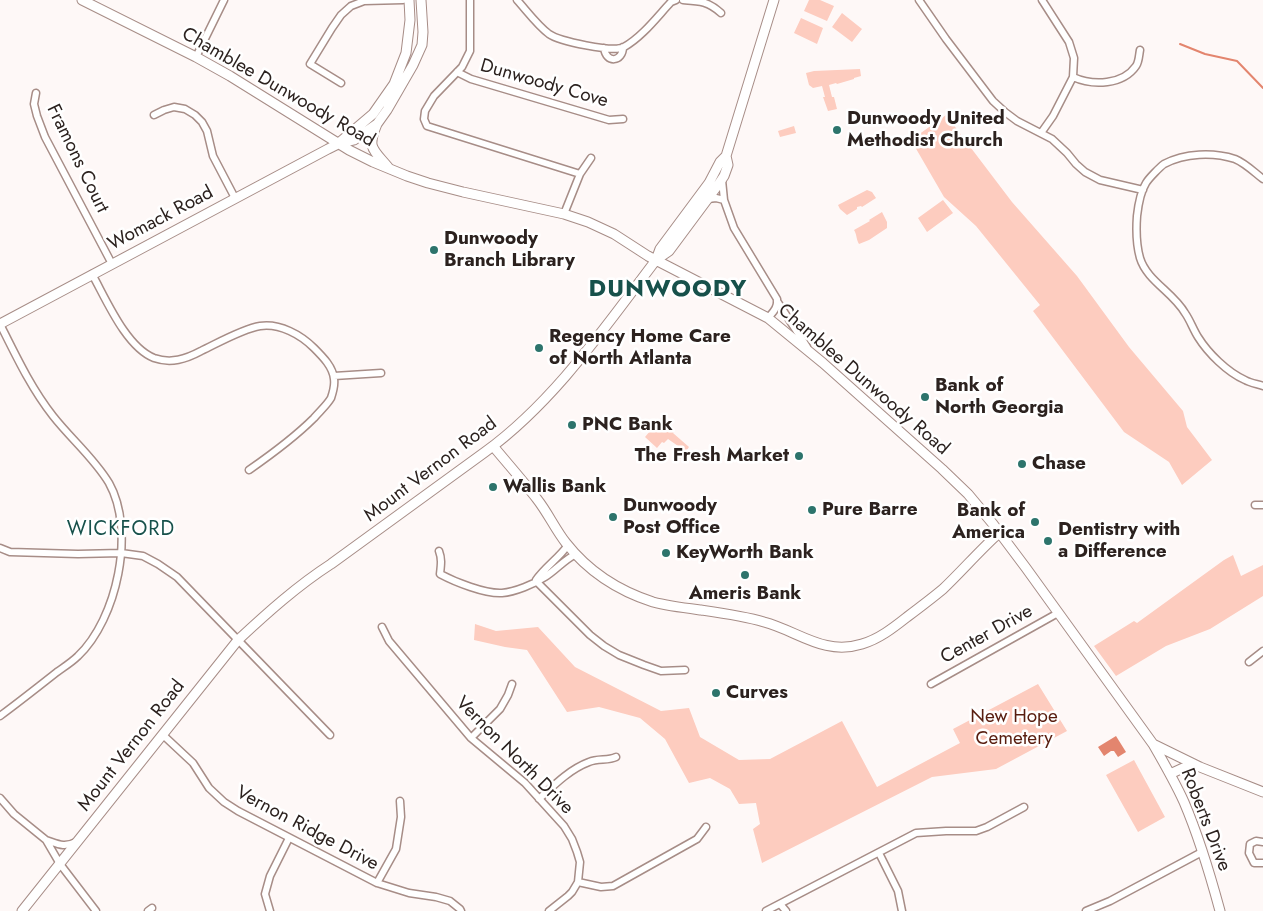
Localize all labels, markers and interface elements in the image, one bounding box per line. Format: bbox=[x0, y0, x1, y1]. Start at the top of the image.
street label: Chamblee Dunwoody Road bbox=[177, 23, 379, 153]
street label: Dunwoody Cove bbox=[477, 55, 611, 113]
street label: Framons Court bbox=[41, 101, 113, 217]
place label: Dunwoody United Methodist Church bbox=[847, 108, 1005, 152]
marker: Dunwoody United Methodist Church bbox=[831, 124, 843, 136]
street label: Womack Road bbox=[105, 182, 217, 256]
place label: Dunwoody Branch Library bbox=[444, 228, 575, 272]
marker: Dunwoody Branch Library bbox=[428, 244, 440, 256]
district label: DUNWOODY bbox=[588, 276, 748, 304]
street label: Chamblee Dunwoody Road bbox=[773, 299, 953, 461]
place label: Regency Home Care of North Atlanta bbox=[549, 326, 731, 370]
marker: Regency Home Care of North Atlanta bbox=[533, 342, 545, 354]
place label: Bank of North Georgia bbox=[935, 375, 1064, 419]
marker: Bank of North Georgia bbox=[919, 391, 931, 403]
street label: Mount Vernon Road bbox=[360, 413, 502, 527]
place label: PNC Bank bbox=[582, 414, 673, 436]
marker: PNC Bank bbox=[566, 419, 578, 431]
place label: The Fresh Market bbox=[635, 445, 789, 467]
marker: The Fresh Market bbox=[793, 450, 805, 462]
place label: Chase bbox=[1032, 453, 1086, 475]
marker: Chase bbox=[1016, 458, 1028, 470]
place label: Wallis Bank bbox=[503, 476, 606, 498]
marker: Wallis Bank bbox=[487, 481, 499, 493]
place label: Dunwoody Post Office bbox=[623, 495, 720, 539]
place label: Pure Barre bbox=[822, 499, 918, 521]
place label: Bank of America bbox=[952, 500, 1025, 544]
marker: Pure Barre bbox=[806, 504, 818, 516]
marker: Dunwoody Post Office bbox=[607, 511, 619, 523]
marker: Bank of America bbox=[1029, 516, 1041, 528]
district label: WICKFORD bbox=[66, 518, 176, 542]
place label: Dentistry with a Difference bbox=[1058, 519, 1180, 563]
marker: Dentistry with a Difference bbox=[1042, 535, 1054, 547]
place label: KeyWorth Bank bbox=[676, 542, 814, 564]
marker: KeyWorth Bank bbox=[660, 547, 672, 559]
marker: Ameris Bank bbox=[739, 569, 751, 581]
place label: Ameris Bank bbox=[689, 583, 801, 605]
street label: Center Drive bbox=[937, 600, 1037, 670]
street label: Mount Vernon Road bbox=[74, 676, 190, 816]
place label: Curves bbox=[726, 682, 788, 704]
marker: Curves bbox=[710, 687, 722, 699]
street label: Vernon North Drive bbox=[450, 692, 578, 820]
park label: New Hope Cemetery bbox=[970, 706, 1058, 750]
street label: Roberts Drive bbox=[1175, 765, 1235, 875]
street label: Vernon Ridge Drive bbox=[232, 782, 382, 876]

